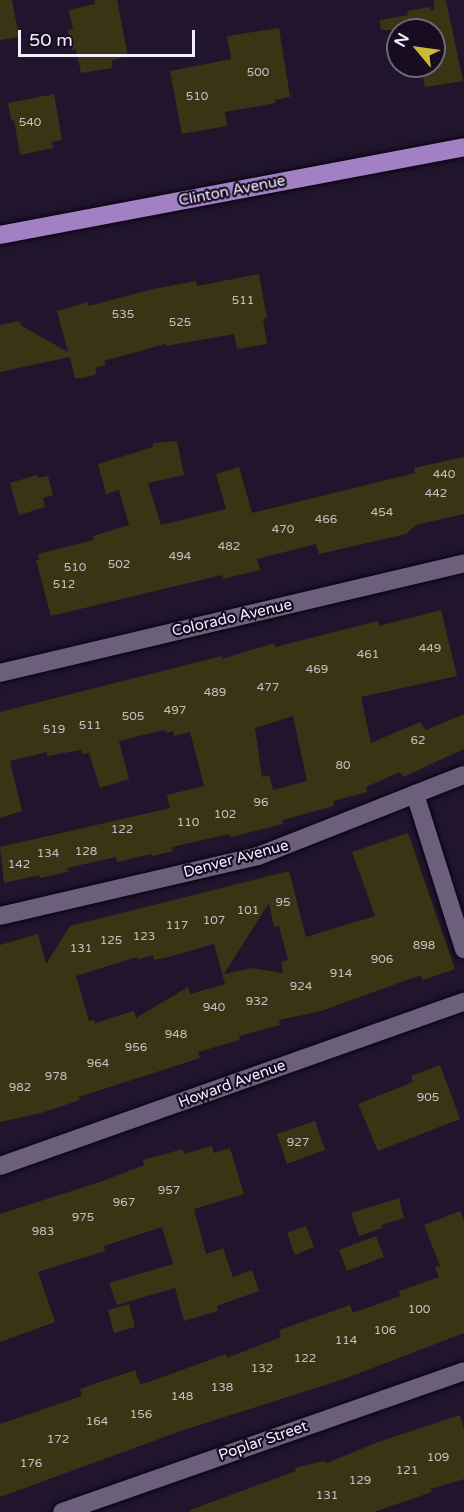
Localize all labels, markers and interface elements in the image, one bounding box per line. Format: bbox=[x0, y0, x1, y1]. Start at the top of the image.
scale bar bbox=[21, 18, 198, 56]
north arrow bbox=[386, 18, 446, 78]
text: 50 m bbox=[29, 29, 73, 51]
text: N bbox=[390, 30, 414, 51]
house number: 500 bbox=[247, 66, 269, 80]
house number: 510 bbox=[186, 90, 208, 104]
house number: 540 bbox=[19, 116, 41, 130]
street label: Clinton Avenue bbox=[177, 172, 287, 210]
house number: 511 bbox=[232, 294, 254, 308]
house number: 535 bbox=[112, 308, 134, 322]
house number: 525 bbox=[169, 316, 191, 330]
house number: 440 bbox=[433, 468, 455, 482]
house number: 442 bbox=[425, 487, 447, 501]
house number: 454 bbox=[371, 506, 393, 520]
house number: 466 bbox=[315, 513, 337, 527]
house number: 470 bbox=[272, 523, 294, 537]
house number: 482 bbox=[218, 540, 240, 554]
house number: 494 bbox=[169, 550, 191, 564]
house number: 502 bbox=[108, 558, 130, 572]
house number: 510 bbox=[64, 561, 86, 575]
house number: 512 bbox=[53, 578, 75, 592]
street label: Colorado Avenue bbox=[170, 595, 294, 641]
house number: 449 bbox=[419, 642, 441, 656]
house number: 461 bbox=[357, 648, 379, 662]
house number: 469 bbox=[306, 663, 328, 677]
house number: 477 bbox=[257, 681, 279, 695]
house number: 489 bbox=[204, 686, 226, 700]
house number: 497 bbox=[164, 704, 186, 718]
house number: 505 bbox=[122, 710, 144, 724]
house number: 511 bbox=[79, 719, 101, 733]
house number: 519 bbox=[43, 723, 65, 737]
house number: 62 bbox=[410, 734, 426, 748]
house number: 80 bbox=[335, 759, 351, 773]
house number: 96 bbox=[253, 796, 269, 810]
house number: 102 bbox=[214, 808, 236, 822]
house number: 110 bbox=[177, 816, 199, 830]
house number: 122 bbox=[111, 823, 133, 837]
street label: Denver Avenue bbox=[181, 836, 291, 882]
house number: 128 bbox=[75, 845, 97, 859]
house number: 134 bbox=[37, 847, 59, 861]
house number: 142 bbox=[8, 858, 30, 872]
house number: 95 bbox=[275, 896, 291, 910]
house number: 101 bbox=[237, 904, 259, 918]
house number: 107 bbox=[203, 914, 225, 928]
house number: 117 bbox=[166, 919, 188, 933]
house number: 123 bbox=[133, 930, 155, 944]
house number: 125 bbox=[100, 934, 122, 948]
house number: 898 bbox=[413, 939, 435, 953]
house number: 131 bbox=[70, 942, 92, 956]
house number: 906 bbox=[371, 953, 393, 967]
house number: 914 bbox=[330, 967, 352, 981]
house number: 924 bbox=[290, 980, 312, 994]
house number: 932 bbox=[246, 995, 268, 1009]
house number: 940 bbox=[203, 1001, 225, 1015]
house number: 948 bbox=[165, 1028, 187, 1042]
house number: 956 bbox=[125, 1041, 147, 1055]
street label: Howard Avenue bbox=[176, 1056, 288, 1112]
house number: 964 bbox=[87, 1057, 109, 1071]
house number: 978 bbox=[45, 1070, 67, 1084]
house number: 982 bbox=[9, 1081, 31, 1095]
house number: 905 bbox=[417, 1091, 439, 1105]
house number: 927 bbox=[287, 1136, 309, 1150]
house number: 957 bbox=[158, 1184, 180, 1198]
house number: 967 bbox=[113, 1196, 135, 1210]
house number: 975 bbox=[72, 1211, 94, 1225]
house number: 983 bbox=[32, 1225, 54, 1239]
house number: 100 bbox=[408, 1303, 430, 1317]
house number: 106 bbox=[374, 1324, 396, 1338]
house number: 114 bbox=[335, 1334, 357, 1348]
house number: 122 bbox=[294, 1352, 316, 1366]
house number: 132 bbox=[251, 1362, 273, 1376]
house number: 138 bbox=[211, 1381, 233, 1395]
house number: 148 bbox=[171, 1390, 193, 1404]
house number: 156 bbox=[130, 1408, 152, 1422]
house number: 164 bbox=[86, 1415, 108, 1429]
street label: Poplar Street bbox=[216, 1417, 310, 1465]
house number: 172 bbox=[47, 1433, 69, 1447]
house number: 109 bbox=[427, 1451, 449, 1465]
house number: 176 bbox=[20, 1457, 42, 1471]
house number: 121 bbox=[396, 1464, 418, 1478]
house number: 129 bbox=[349, 1474, 371, 1488]
house number: 131 bbox=[316, 1489, 338, 1503]

